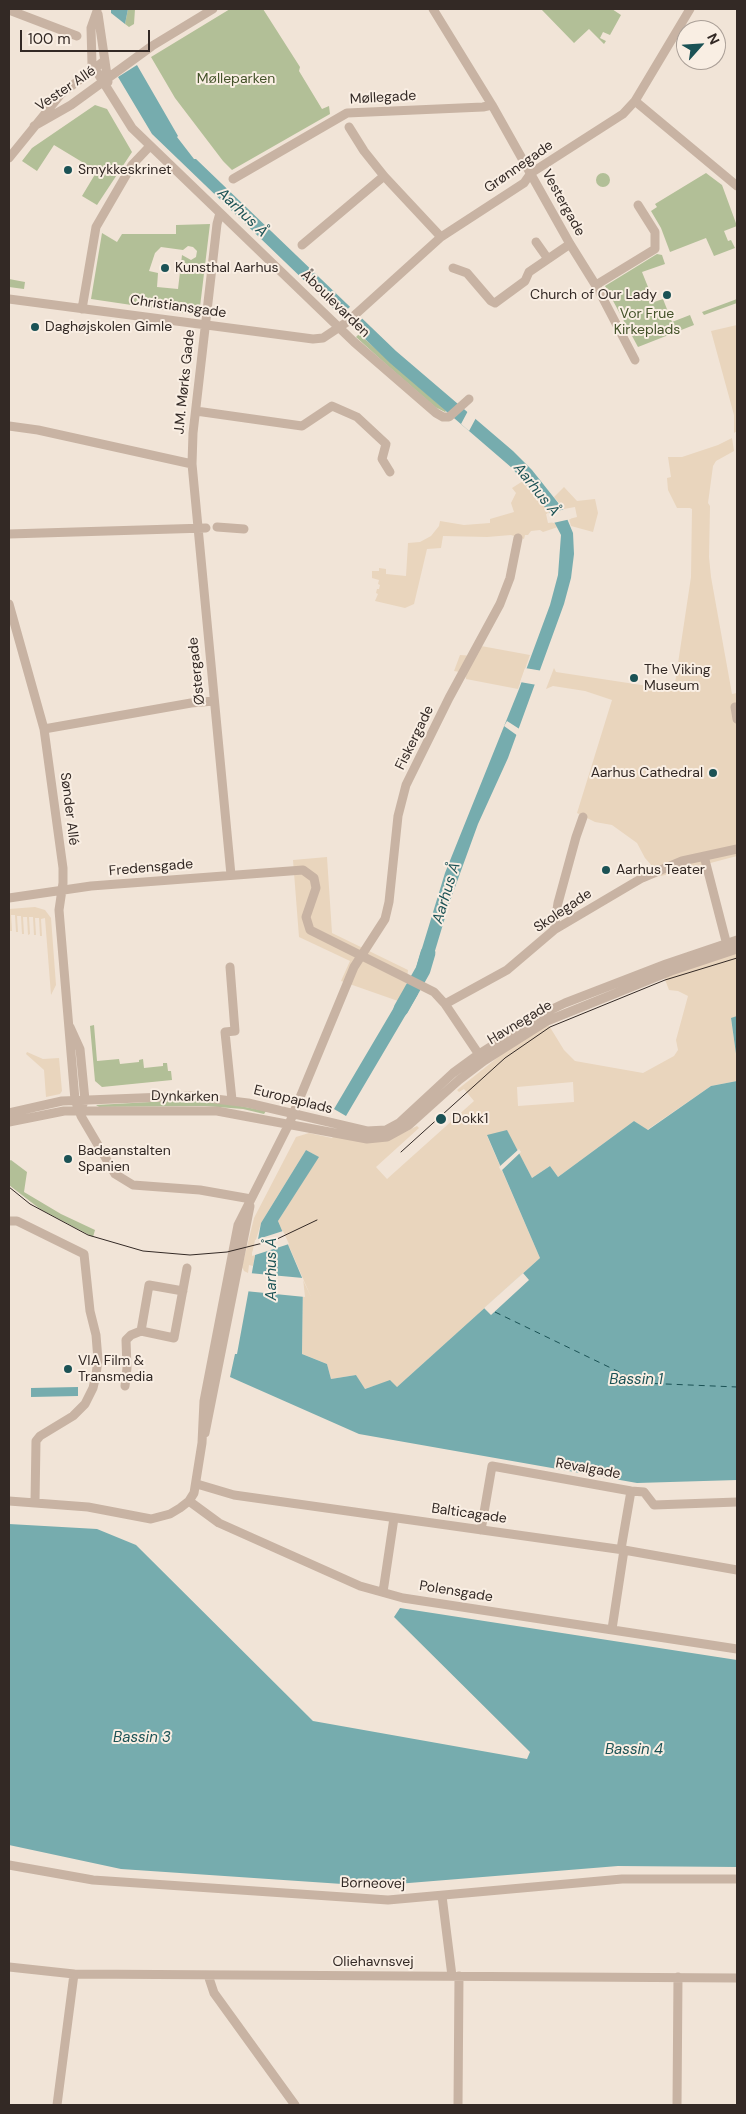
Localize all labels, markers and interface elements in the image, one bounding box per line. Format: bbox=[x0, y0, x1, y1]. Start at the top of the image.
scale bar bbox=[22, 20, 152, 52]
north arrow bbox=[676, 20, 726, 70]
text: 100 m bbox=[28, 29, 71, 49]
text: N bbox=[703, 30, 724, 47]
street label: Vester Allé bbox=[33, 63, 99, 115]
park label: Mølleparken bbox=[197, 71, 275, 87]
street label: Møllegade bbox=[349, 88, 417, 108]
street label: Grønnegade bbox=[481, 137, 557, 197]
place label: Smykkeskrinet bbox=[78, 162, 172, 178]
marker: Smykkeskrinet bbox=[62, 164, 74, 176]
street label: Vestergade bbox=[538, 167, 588, 239]
water label: Aarhus Å bbox=[213, 185, 271, 241]
place label: Kunsthal Aarhus bbox=[175, 260, 279, 276]
marker: Kunsthal Aarhus bbox=[159, 262, 171, 274]
street label: Åboulevarden bbox=[297, 267, 373, 341]
place label: Church of Our Lady bbox=[530, 287, 657, 303]
marker: Church of Our Lady bbox=[661, 289, 673, 301]
street label: Christiansgade bbox=[129, 292, 227, 322]
park label: Vor Frue Kirkeplads bbox=[614, 306, 680, 338]
place label: Daghøjskolen Gimle bbox=[45, 319, 172, 335]
marker: Daghøjskolen Gimle bbox=[29, 321, 41, 333]
street label: J.M. Mørks Gade bbox=[171, 329, 199, 435]
water label: Aarhus Å bbox=[509, 460, 563, 520]
street label: Østergade bbox=[185, 636, 209, 706]
place label: The Viking Museum bbox=[644, 662, 711, 694]
marker: The Viking Museum bbox=[628, 672, 640, 684]
street label: Fiskergade bbox=[392, 703, 438, 773]
place label: Aarhus Cathedral bbox=[591, 765, 703, 781]
marker: Aarhus Cathedral bbox=[707, 767, 719, 779]
street label: Sønder Allé bbox=[56, 771, 82, 847]
street label: Fredensgade bbox=[108, 856, 194, 880]
water label: Aarhus Å bbox=[429, 860, 465, 926]
place label: Aarhus Teater bbox=[616, 862, 705, 878]
marker: Aarhus Teater bbox=[600, 864, 612, 876]
street label: Skolegade bbox=[531, 886, 595, 936]
street label: Havnegade bbox=[485, 997, 555, 1049]
street label: Europaplads bbox=[252, 1082, 334, 1118]
street label: Dynkarken bbox=[151, 1088, 219, 1106]
place label: Dokk1 bbox=[452, 1111, 488, 1127]
marker: Dokk1 bbox=[434, 1112, 448, 1126]
place label: Badeanstalten Spanien bbox=[78, 1143, 171, 1176]
marker: Badeanstalten Spanien bbox=[62, 1153, 74, 1165]
water label: Aarhus Å bbox=[263, 1238, 281, 1300]
place label: VIA Film & Transmedia bbox=[78, 1353, 153, 1385]
marker: VIA Film & Transmedia bbox=[62, 1363, 74, 1375]
water label: Bassin 1 bbox=[609, 1371, 663, 1389]
street label: Revalgade bbox=[554, 1455, 622, 1483]
street label: Balticagade bbox=[430, 1500, 508, 1528]
street label: Polensgade bbox=[418, 1578, 494, 1606]
water label: Bassin 3 bbox=[113, 1729, 171, 1747]
water label: Bassin 4 bbox=[605, 1741, 663, 1759]
street label: Borneovej bbox=[341, 1875, 405, 1893]
street label: Oliehavnsvej bbox=[332, 1954, 414, 1970]

